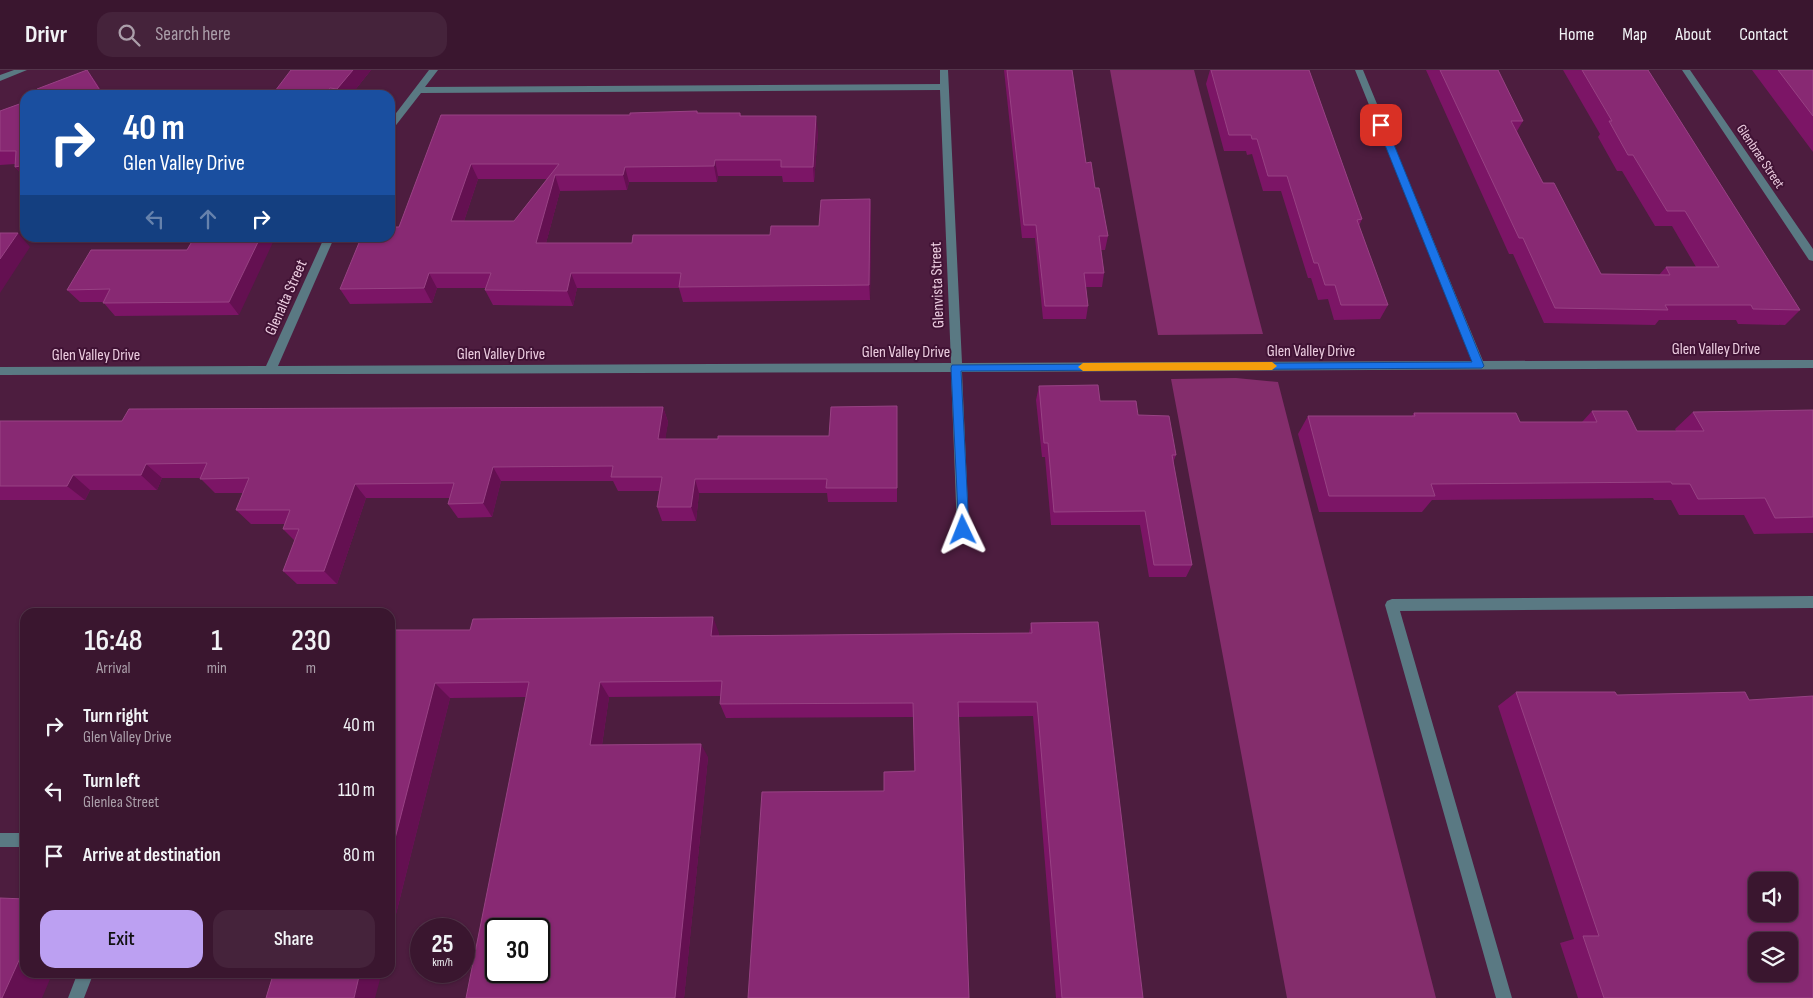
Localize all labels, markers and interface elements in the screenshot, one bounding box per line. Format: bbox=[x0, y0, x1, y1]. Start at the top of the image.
search box bbox=[97, 12, 447, 57]
text: Drivr bbox=[25, 20, 67, 49]
icon: search bbox=[115, 21, 143, 49]
text: Search here bbox=[155, 23, 231, 46]
text: Home bbox=[1559, 24, 1594, 45]
text: Map bbox=[1622, 24, 1647, 45]
text: About bbox=[1675, 24, 1711, 45]
text: Contact bbox=[1739, 24, 1788, 45]
pin bbox=[1360, 104, 1402, 146]
text: 40 m bbox=[123, 107, 185, 150]
icon: right bbox=[40, 110, 105, 175]
icon: arrive bbox=[1367, 111, 1395, 139]
street label: Glenbrae Street bbox=[1733, 121, 1788, 192]
text: Glen Valley Drive bbox=[123, 150, 245, 177]
icon: left bbox=[141, 205, 169, 233]
icon: ahead bbox=[194, 205, 222, 233]
icon: right bbox=[247, 205, 275, 233]
street label: Glenvista Street bbox=[926, 241, 949, 328]
street label: Glenalta Street bbox=[261, 257, 312, 338]
street label: Glen Valley Drive bbox=[1672, 340, 1760, 359]
street label: Glen Valley Drive bbox=[1267, 342, 1355, 361]
street label: Glen Valley Drive bbox=[862, 343, 950, 362]
street label: Glen Valley Drive bbox=[457, 345, 545, 364]
street label: Glen Valley Drive bbox=[52, 346, 140, 365]
position arrow bbox=[936, 503, 988, 555]
text: 16:48 bbox=[84, 623, 143, 659]
text: 1 bbox=[211, 623, 222, 659]
text: 230 bbox=[291, 623, 331, 659]
text: Arrival bbox=[96, 659, 131, 678]
text: min bbox=[207, 659, 227, 678]
text: m bbox=[306, 659, 316, 678]
text: Turn right bbox=[83, 705, 148, 728]
icon: right bbox=[40, 712, 68, 740]
text: 40 m bbox=[343, 714, 375, 737]
text: Glen Valley Drive bbox=[83, 728, 172, 747]
text: Turn left bbox=[83, 770, 140, 793]
icon: left bbox=[40, 777, 68, 805]
text: 110 m bbox=[338, 779, 375, 802]
text: Glenlea Street bbox=[83, 793, 159, 812]
icon: arrive bbox=[40, 842, 68, 870]
text: Arrive at destination bbox=[83, 844, 221, 867]
text: 80 m bbox=[343, 844, 375, 867]
map controls bbox=[1748, 872, 1798, 982]
button: sound bbox=[1748, 872, 1798, 922]
button: Exit bbox=[40, 910, 203, 968]
button: Share bbox=[213, 910, 375, 968]
speed limit sign: 30 bbox=[485, 918, 550, 983]
text: 25 bbox=[432, 929, 453, 960]
button: layers bbox=[1748, 932, 1798, 982]
text: km/h bbox=[432, 955, 453, 970]

